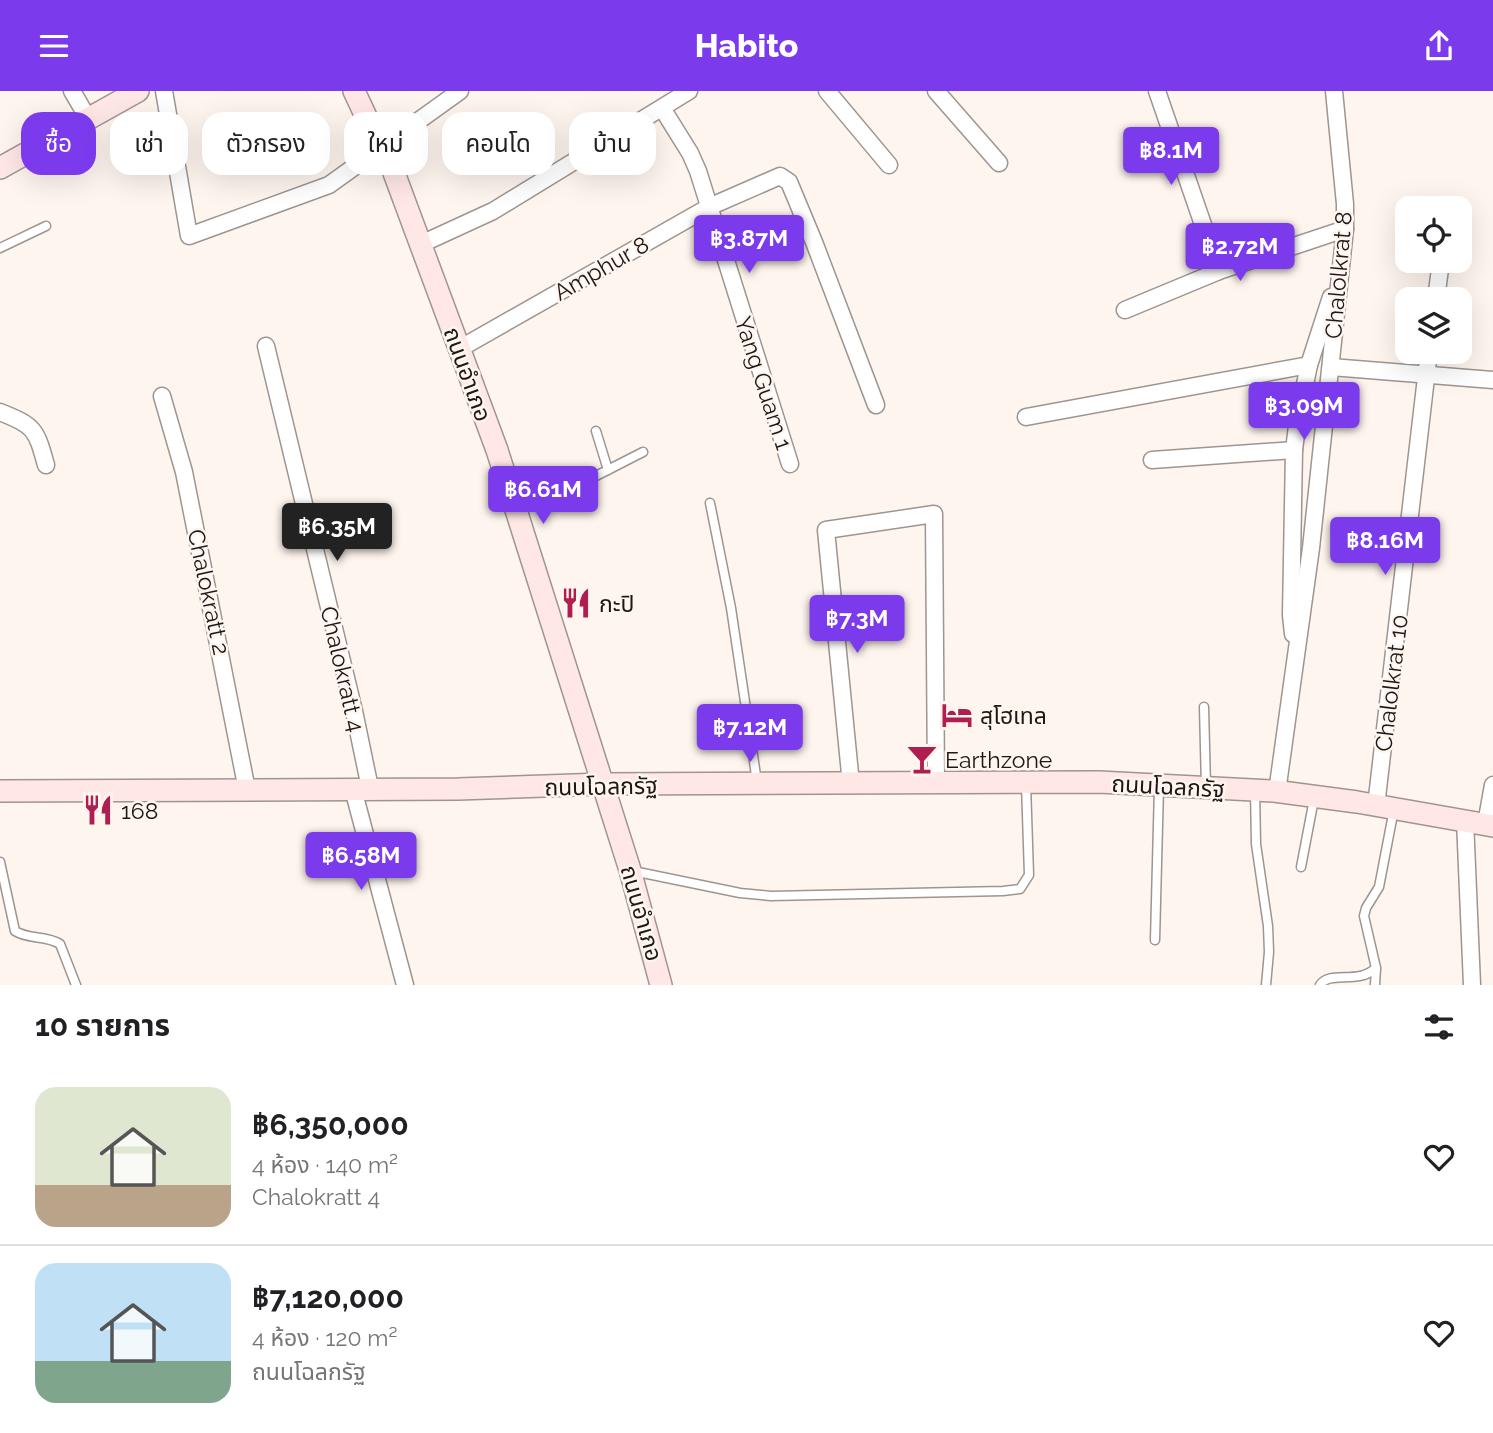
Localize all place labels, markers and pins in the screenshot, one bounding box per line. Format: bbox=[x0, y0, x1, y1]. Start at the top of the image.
pin: ฿8.1M bbox=[1122, 127, 1220, 187]
pin: ฿3.87M bbox=[692, 215, 806, 275]
pin: ฿2.72M bbox=[1183, 223, 1297, 283]
pin: ฿3.09M bbox=[1247, 383, 1361, 442]
pin: ฿6.61M bbox=[486, 467, 600, 526]
pin: ฿6.35M bbox=[280, 503, 394, 563]
pin: ฿8.16M bbox=[1328, 517, 1442, 577]
restaurant icon: กะปิ bbox=[559, 586, 593, 620]
place label: กะปิ bbox=[599, 590, 635, 617]
pin: ฿7.3M bbox=[808, 595, 906, 655]
hotel icon: สุโฮเทล bbox=[940, 698, 974, 732]
place label: สุโฮเทล bbox=[980, 702, 1047, 730]
pin: ฿7.12M bbox=[693, 705, 807, 764]
bar icon: Earthzone bbox=[905, 742, 939, 776]
place label: Earthzone bbox=[945, 746, 1052, 773]
restaurant icon: 168 bbox=[81, 793, 115, 827]
place label: 168 bbox=[121, 797, 158, 824]
pin: ฿6.58M bbox=[304, 833, 418, 892]

